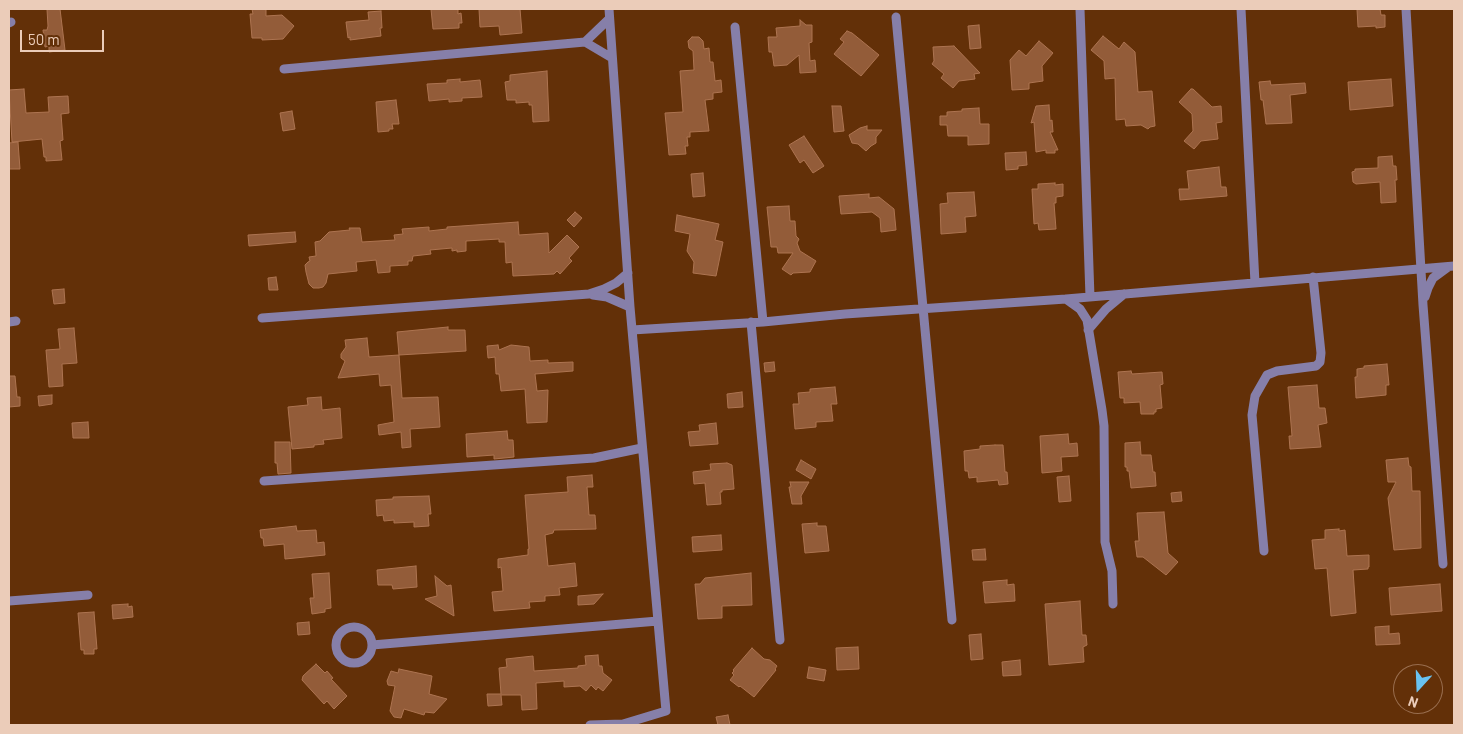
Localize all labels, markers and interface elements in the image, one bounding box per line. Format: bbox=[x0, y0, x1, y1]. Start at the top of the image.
scale bar bbox=[22, 20, 106, 52]
text: 50 m bbox=[28, 30, 60, 48]
north arrow bbox=[1393, 664, 1443, 714]
text: N bbox=[1406, 693, 1420, 712]

